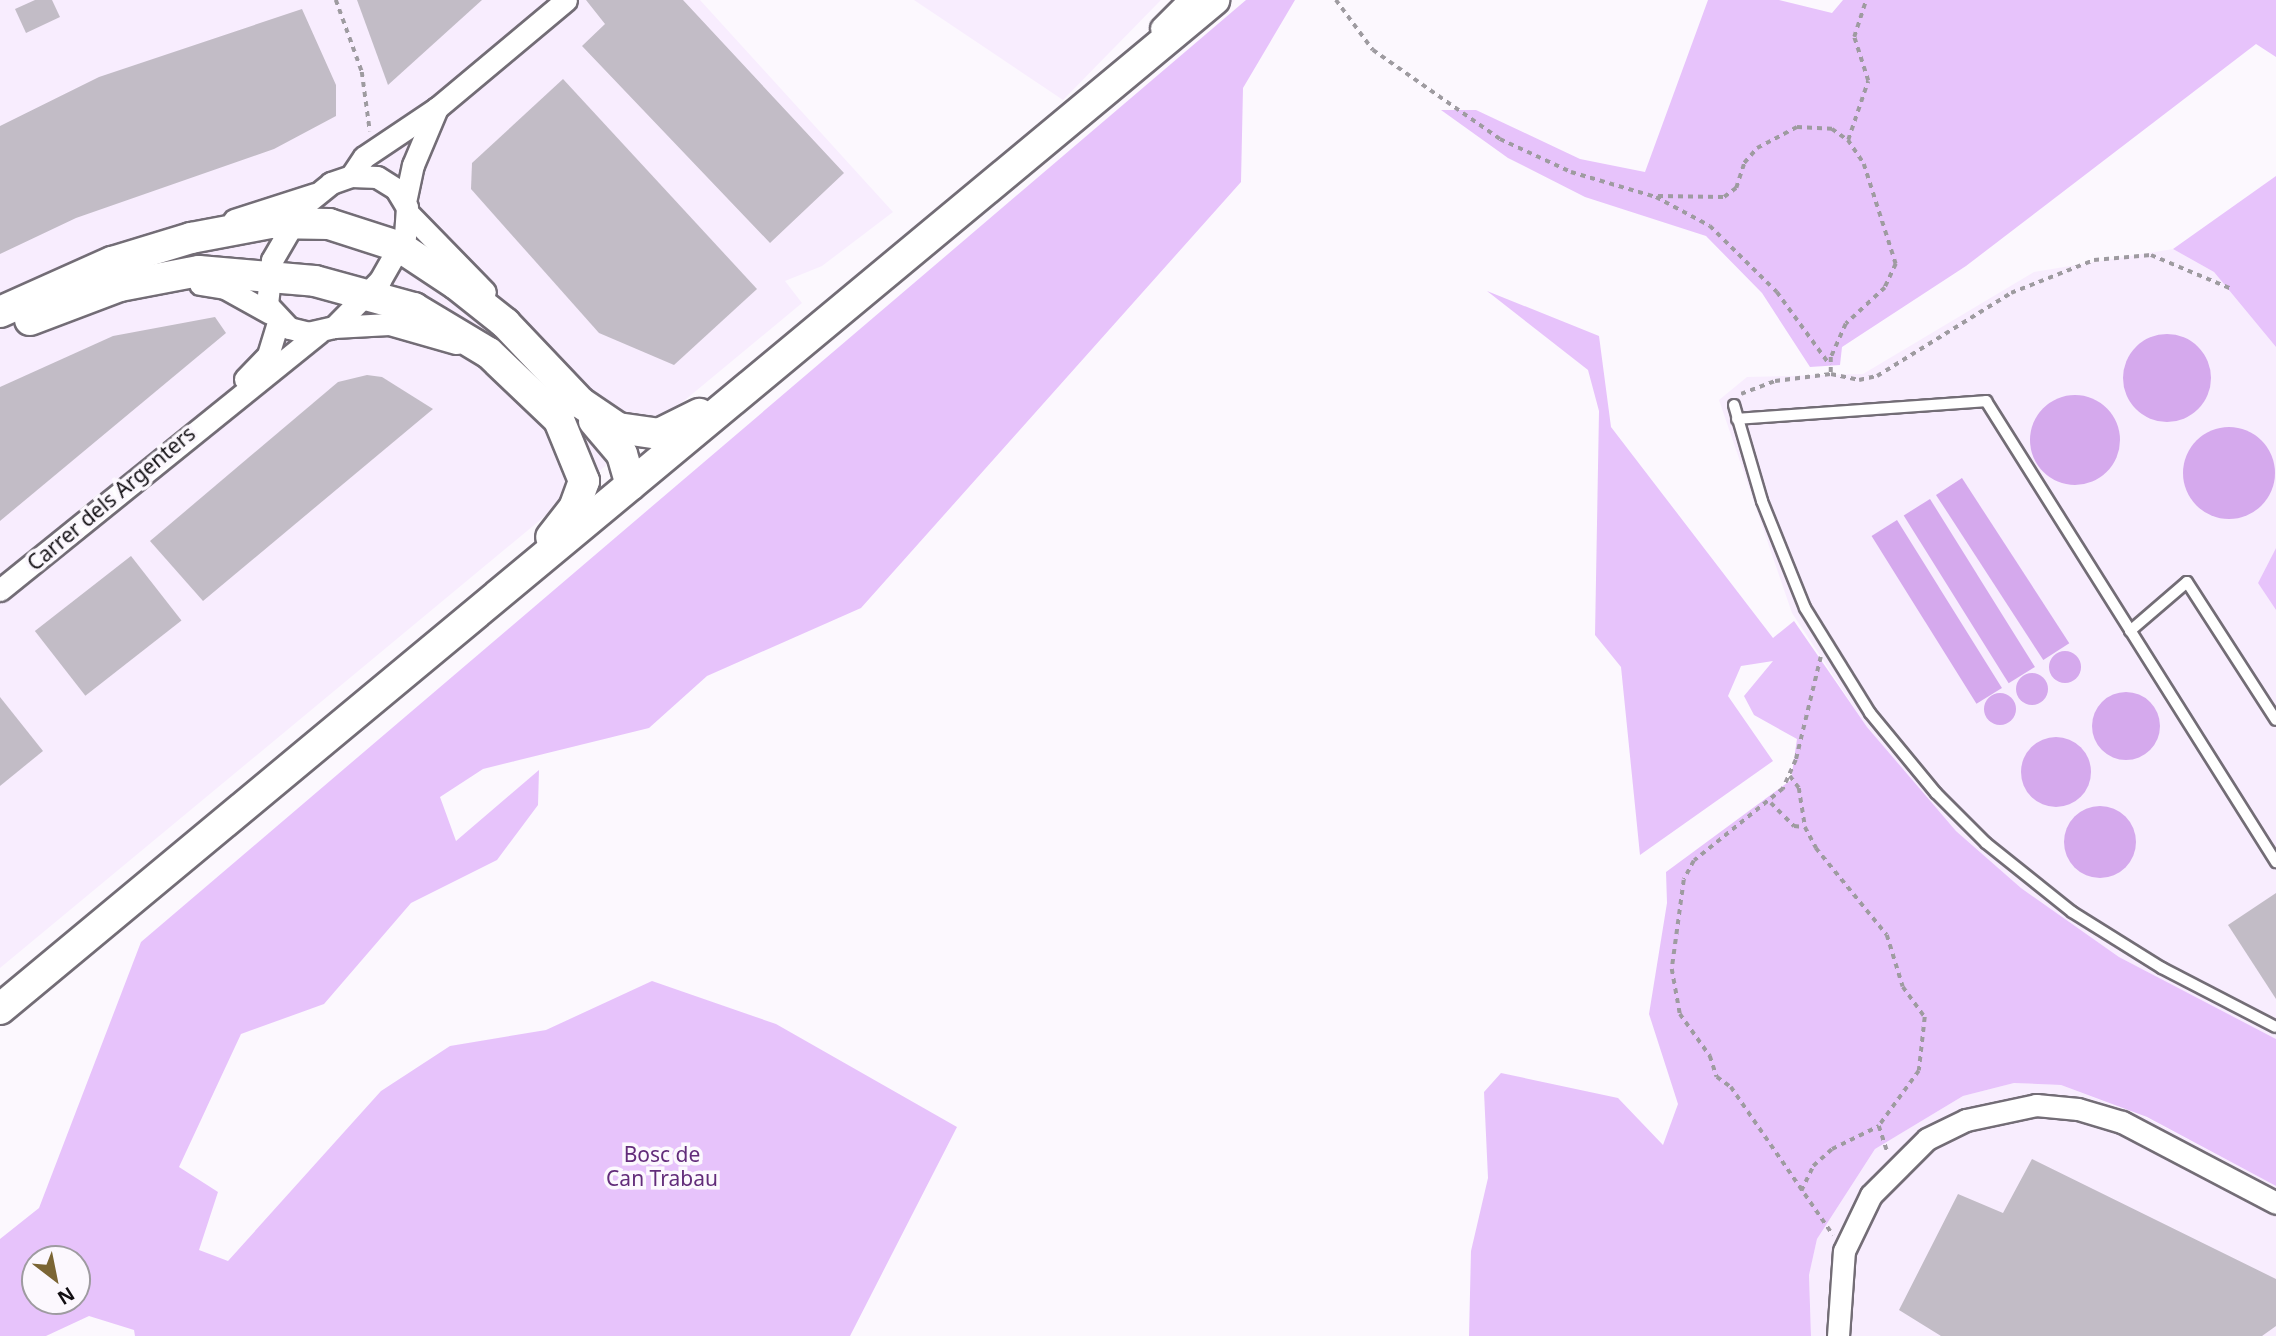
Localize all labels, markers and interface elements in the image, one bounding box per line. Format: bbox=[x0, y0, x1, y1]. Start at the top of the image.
street label: Carrer dels Argenters bbox=[22, 420, 200, 576]
park label: Bosc de Can Trabau bbox=[606, 1141, 718, 1191]
north arrow bbox=[21, 1245, 91, 1315]
text: N bbox=[53, 1281, 80, 1311]

